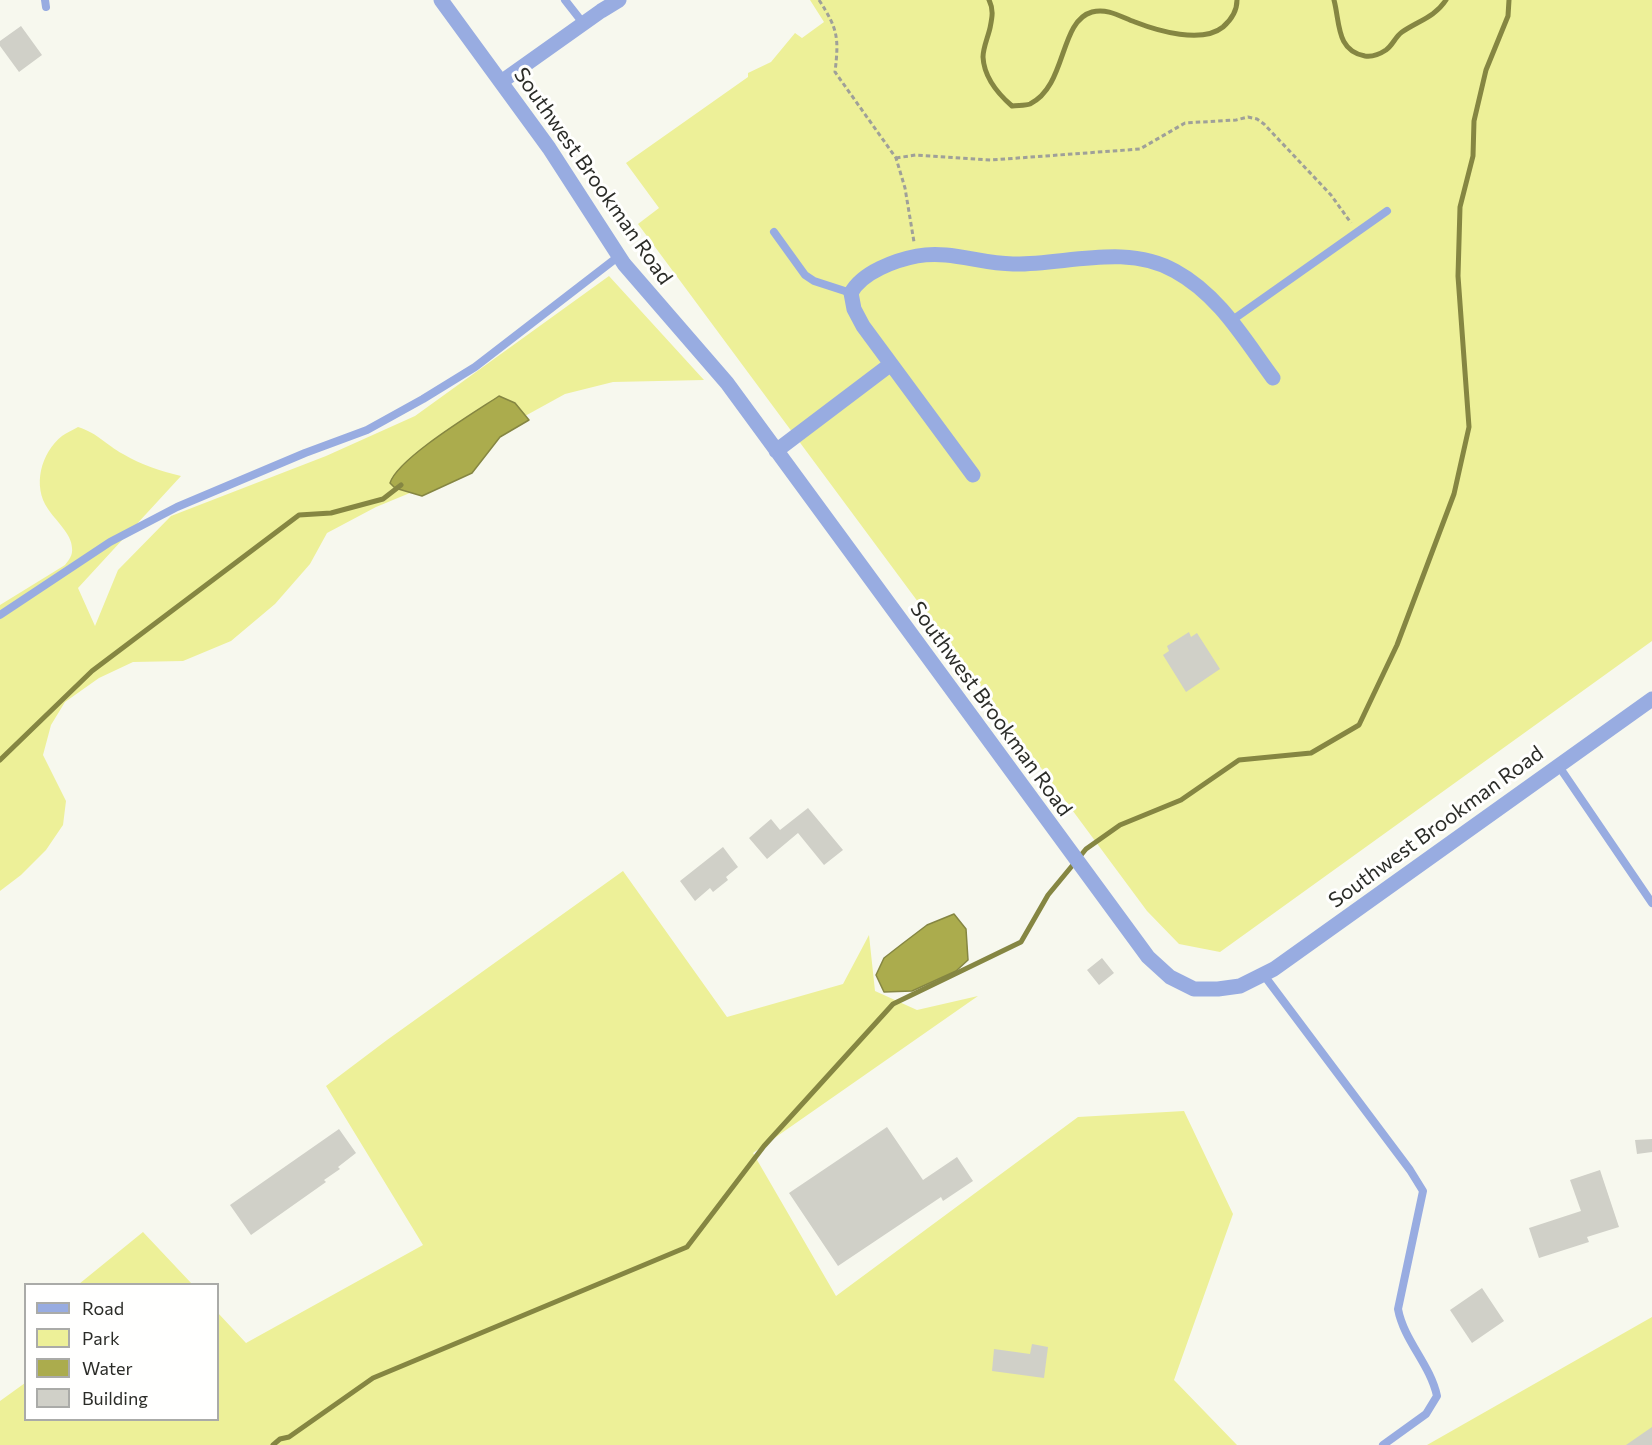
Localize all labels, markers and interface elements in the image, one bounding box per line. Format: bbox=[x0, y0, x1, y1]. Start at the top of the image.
street label: Southwest Brookman Road bbox=[508, 63, 678, 289]
street label: Southwest Brookman Road bbox=[905, 597, 1077, 821]
street label: Southwest Brookman Road bbox=[1324, 741, 1548, 913]
legend bbox=[24, 1283, 219, 1421]
text: Road bbox=[82, 1297, 124, 1319]
text: Park bbox=[82, 1327, 120, 1349]
text: Water bbox=[82, 1357, 133, 1379]
text: Building bbox=[82, 1387, 148, 1409]

